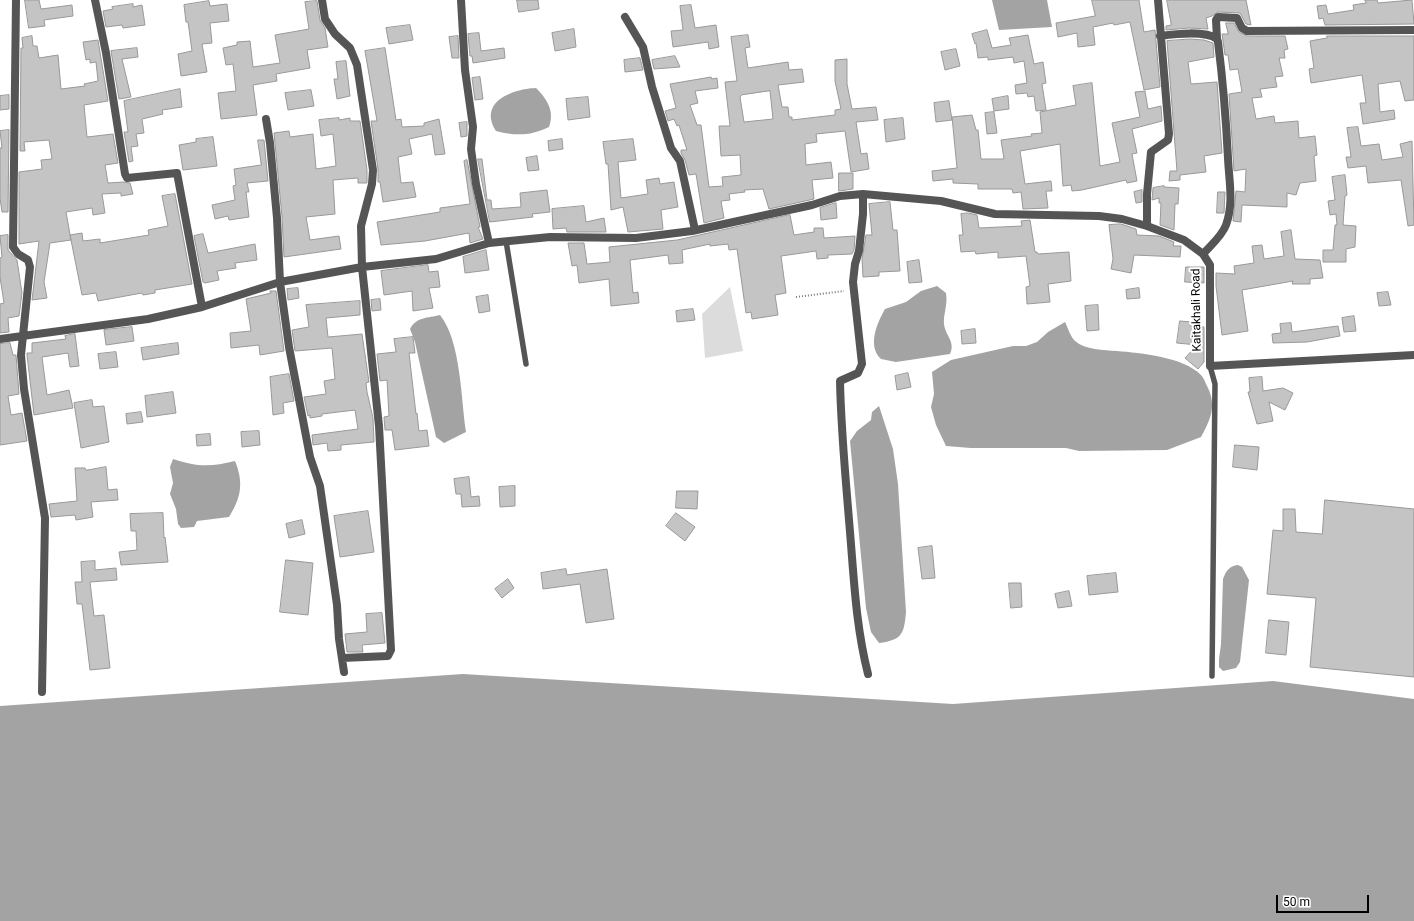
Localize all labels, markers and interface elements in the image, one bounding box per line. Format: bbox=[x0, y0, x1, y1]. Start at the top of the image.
street label: Kaitakhali Road bbox=[1189, 268, 1205, 352]
scale bar bbox=[1278, 887, 1371, 913]
text: 50 m bbox=[1283, 895, 1310, 909]

